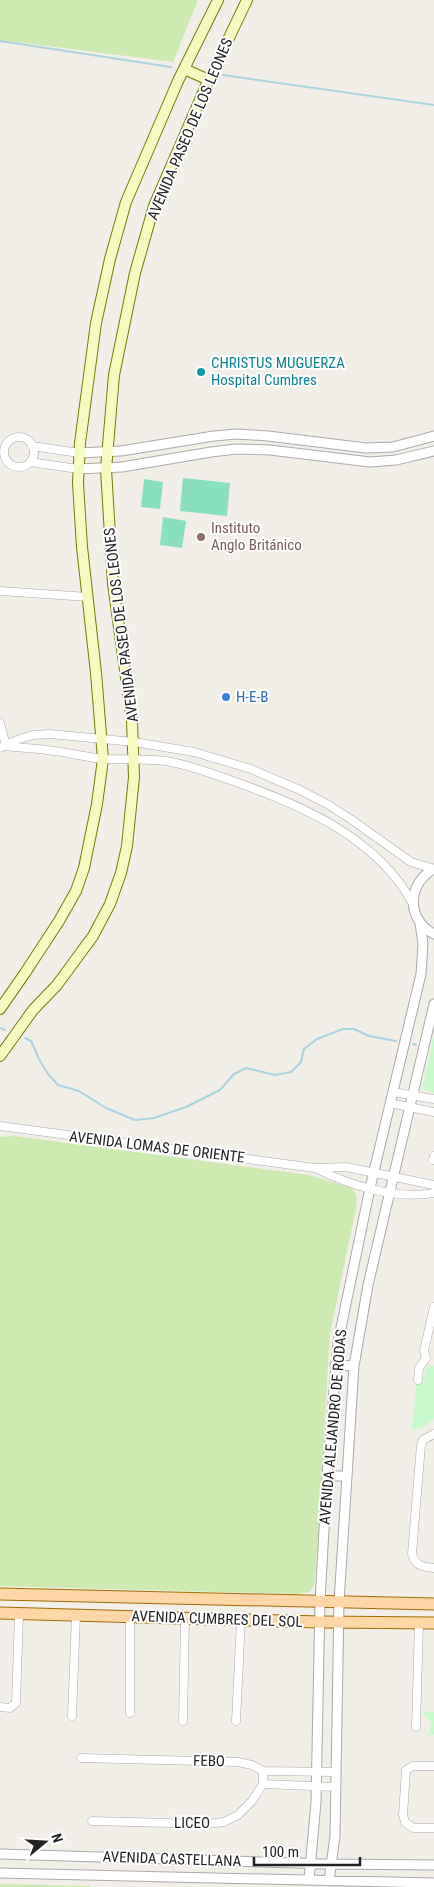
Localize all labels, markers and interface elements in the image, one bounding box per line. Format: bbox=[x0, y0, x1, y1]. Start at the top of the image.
street label: AVENIDA PASEO DE LOS LEONES bbox=[144, 35, 237, 223]
place label: CHRISTUS MUGUERZA Hospital Cumbres bbox=[211, 354, 345, 389]
marker: CHRISTUS MUGUERZA Hospital Cumbres bbox=[195, 366, 207, 378]
place label: Instituto Anglo Británico bbox=[211, 519, 302, 554]
street label: AVENIDA PASEO DE LOS LEONES bbox=[100, 527, 142, 723]
marker: Instituto Anglo Británico bbox=[195, 531, 207, 543]
place label: H-E-B bbox=[236, 688, 268, 706]
marker: H-E-B bbox=[220, 691, 232, 703]
street label: AVENIDA LOMAS DE ORIENTE bbox=[68, 1127, 246, 1167]
street label: AVENIDA ALEJANDRO DE RODAS bbox=[315, 1328, 351, 1525]
street label: AVENIDA CUMBRES DEL SOL bbox=[131, 1607, 303, 1631]
street label: FEBO bbox=[193, 1752, 225, 1770]
street label: LICEO bbox=[174, 1814, 210, 1832]
north arrow bbox=[20, 1817, 70, 1867]
text: N bbox=[48, 1831, 66, 1845]
scale bar bbox=[254, 1834, 360, 1866]
text: 100 m bbox=[262, 1843, 299, 1861]
street label: AVENIDA CASTELLANA bbox=[102, 1848, 242, 1870]

